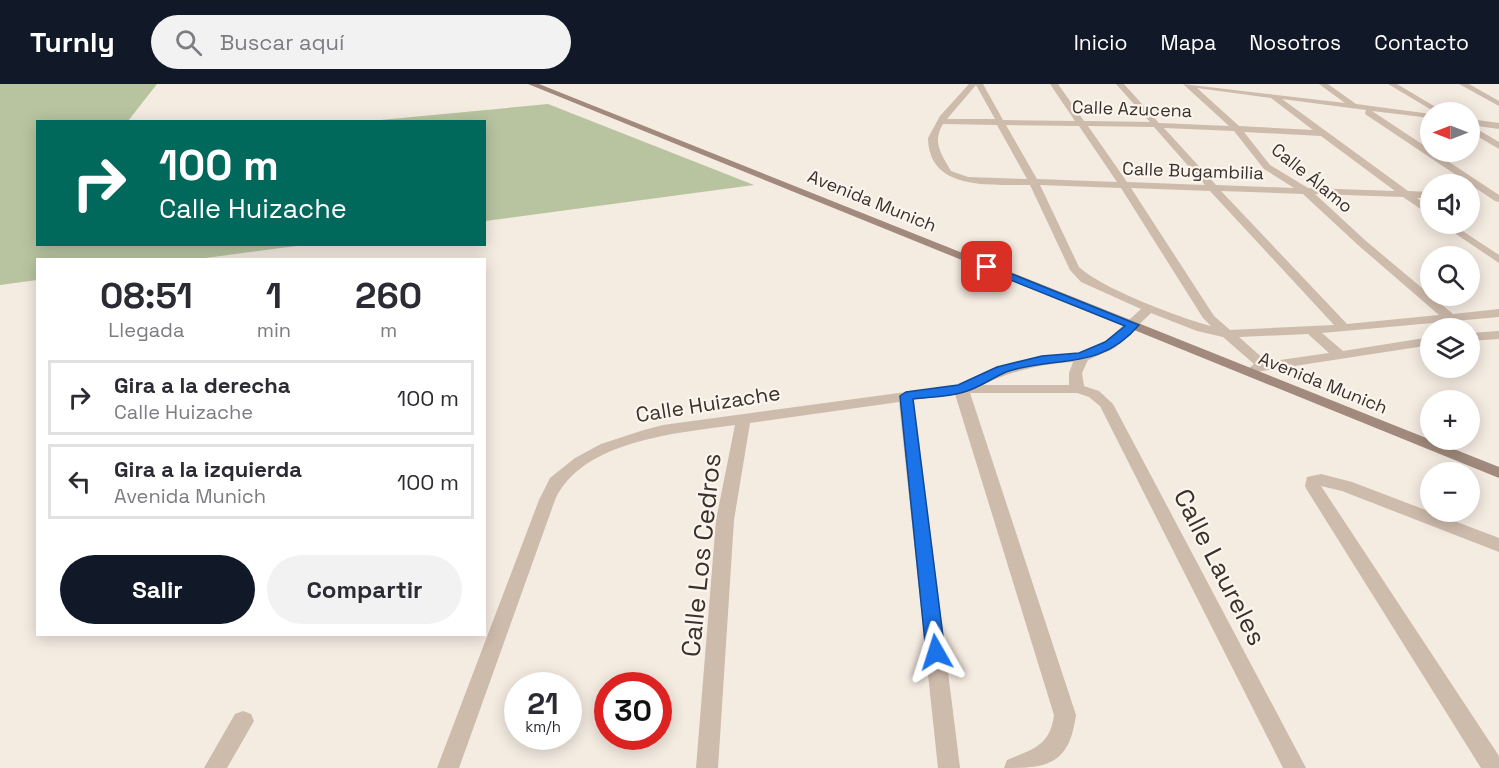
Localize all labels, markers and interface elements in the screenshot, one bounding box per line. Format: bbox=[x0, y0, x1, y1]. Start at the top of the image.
search box bbox=[151, 15, 571, 69]
text: Turnly bbox=[30, 24, 115, 60]
icon: search bbox=[172, 26, 205, 59]
text: Buscar aquí bbox=[220, 28, 344, 56]
text: Inicio bbox=[1074, 29, 1128, 56]
text: Mapa bbox=[1161, 29, 1216, 56]
text: Nosotros bbox=[1249, 29, 1341, 56]
text: Contacto bbox=[1374, 29, 1469, 56]
street label: Calle Azucena bbox=[1071, 95, 1193, 122]
north arrow bbox=[1420, 102, 1480, 162]
map controls bbox=[1420, 102, 1480, 522]
street label: Calle Álamo bbox=[1267, 138, 1358, 218]
text: 100 m bbox=[159, 139, 279, 192]
icon: right bbox=[60, 144, 138, 222]
street label: Calle Bugambilia bbox=[1122, 157, 1264, 184]
street label: Avenida Munich bbox=[804, 164, 940, 237]
button: sound bbox=[1420, 174, 1480, 234]
text: Calle Huizache bbox=[159, 191, 347, 226]
pin bbox=[961, 241, 1012, 292]
button: search bbox=[1420, 246, 1480, 306]
icon: arrive bbox=[970, 250, 1003, 283]
text: 08:51 bbox=[100, 273, 193, 319]
text: 1 bbox=[266, 273, 282, 319]
text: 260 bbox=[355, 273, 422, 319]
text: Llegada bbox=[108, 317, 184, 343]
text: min bbox=[257, 317, 291, 343]
text: m bbox=[380, 317, 397, 343]
button: layers bbox=[1420, 318, 1480, 378]
street label: Avenida Munich bbox=[1255, 346, 1391, 419]
text: Gira a la derecha bbox=[114, 371, 291, 399]
street label: Calle Huizache bbox=[634, 379, 782, 428]
icon: right bbox=[63, 381, 96, 414]
text: 100 m bbox=[397, 384, 459, 412]
button: + bbox=[1420, 390, 1480, 450]
text: Calle Huizache bbox=[114, 399, 253, 425]
street label: Calle Los Cedros bbox=[673, 451, 729, 659]
text: Gira a la izquierda bbox=[114, 455, 302, 483]
button: − bbox=[1420, 462, 1480, 522]
icon: left bbox=[63, 465, 96, 498]
text: 100 m bbox=[397, 468, 459, 496]
text: Avenida Munich bbox=[114, 483, 266, 509]
street label: Calle Laureles bbox=[1166, 483, 1274, 651]
button: Salir bbox=[60, 555, 255, 624]
button: Compartir bbox=[267, 555, 462, 624]
position arrow bbox=[904, 620, 968, 684]
speed limit sign: 30 bbox=[594, 672, 672, 750]
text: 21 bbox=[527, 684, 559, 723]
text: km/h bbox=[525, 717, 561, 736]

